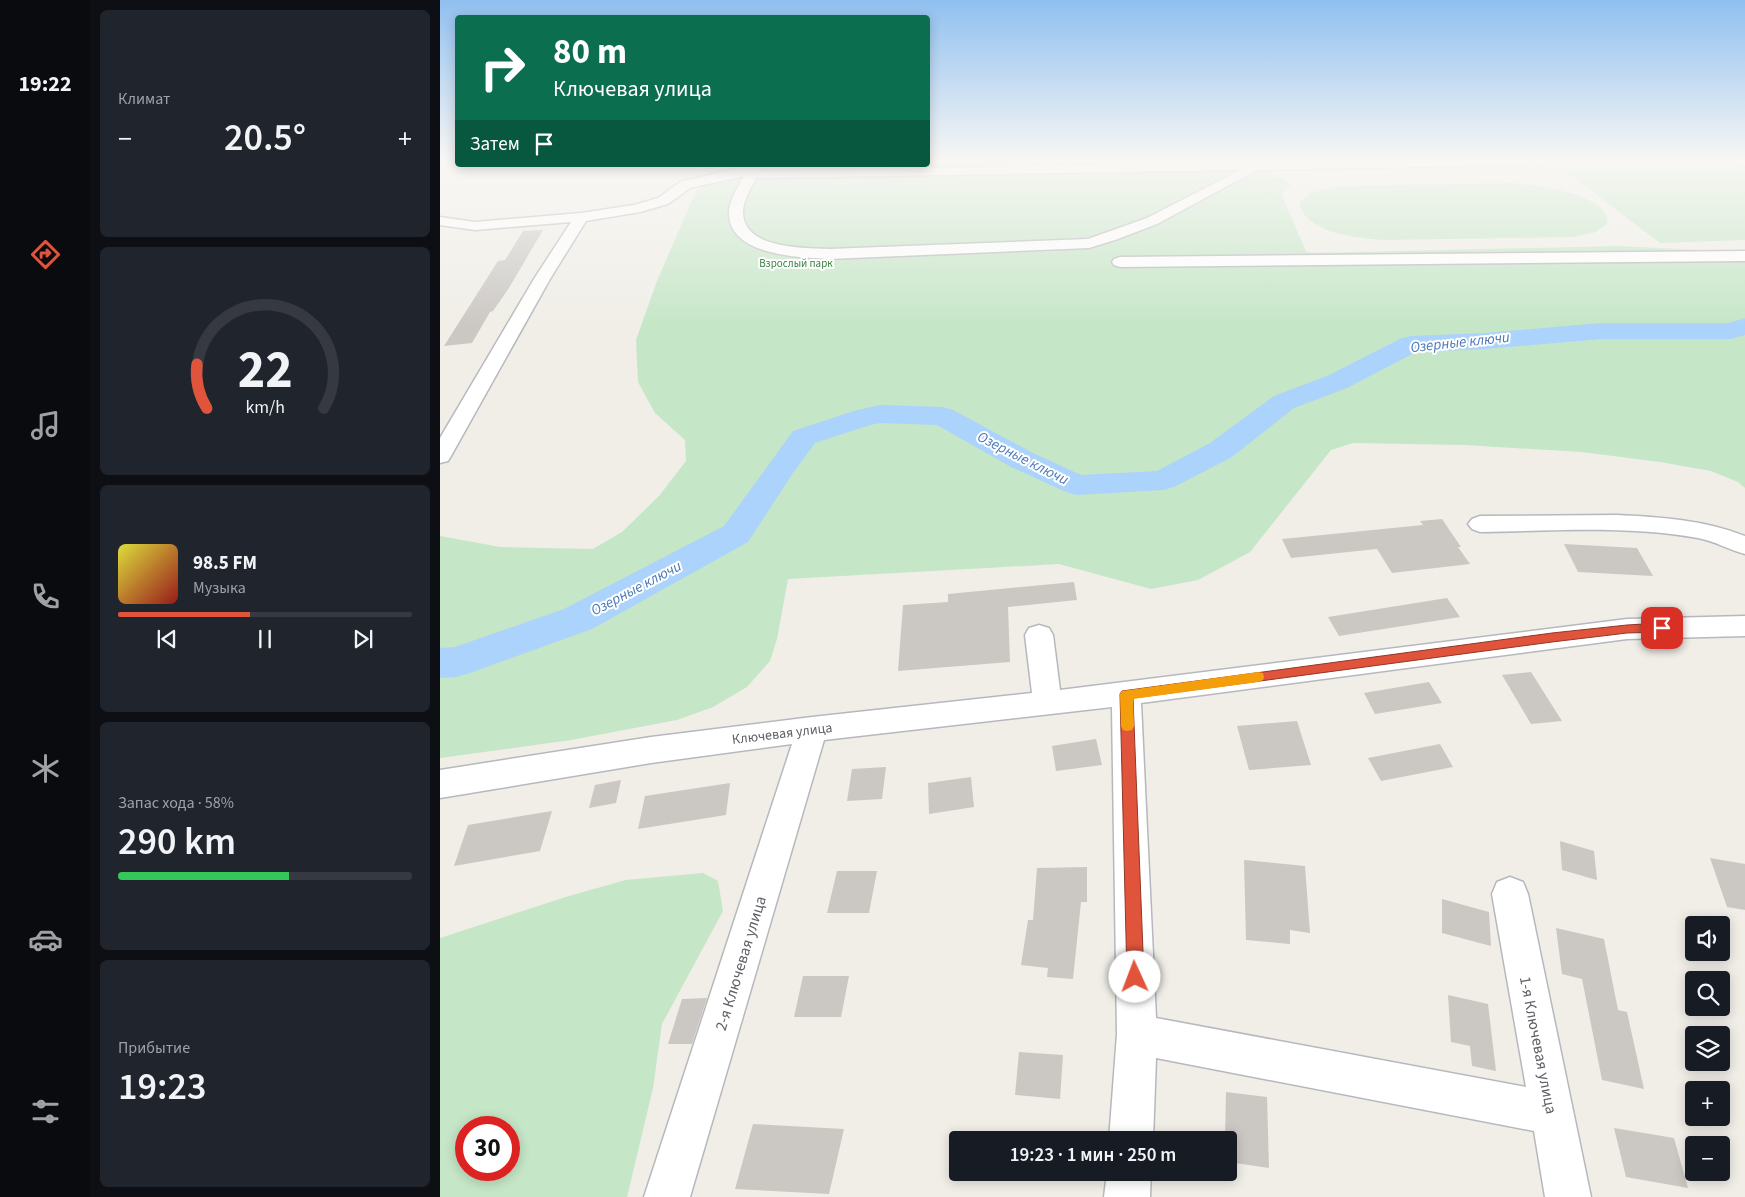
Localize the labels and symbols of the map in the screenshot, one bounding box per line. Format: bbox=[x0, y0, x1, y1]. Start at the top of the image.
park label: Взрослый парк bbox=[759, 256, 833, 271]
water label: Озерные ключи bbox=[1409, 327, 1511, 358]
water label: Озерные ключи bbox=[974, 426, 1072, 491]
water label: Озерные ключи bbox=[587, 556, 685, 621]
pin bbox=[1641, 607, 1683, 649]
street label: Ключевая улица bbox=[731, 718, 834, 750]
street label: 2-я Ключевая улица bbox=[710, 893, 772, 1033]
position arrow bbox=[1108, 950, 1160, 1002]
street label: 1-я Ключевая улица bbox=[1514, 974, 1562, 1116]
speed limit sign: 30 bbox=[455, 1116, 520, 1181]

